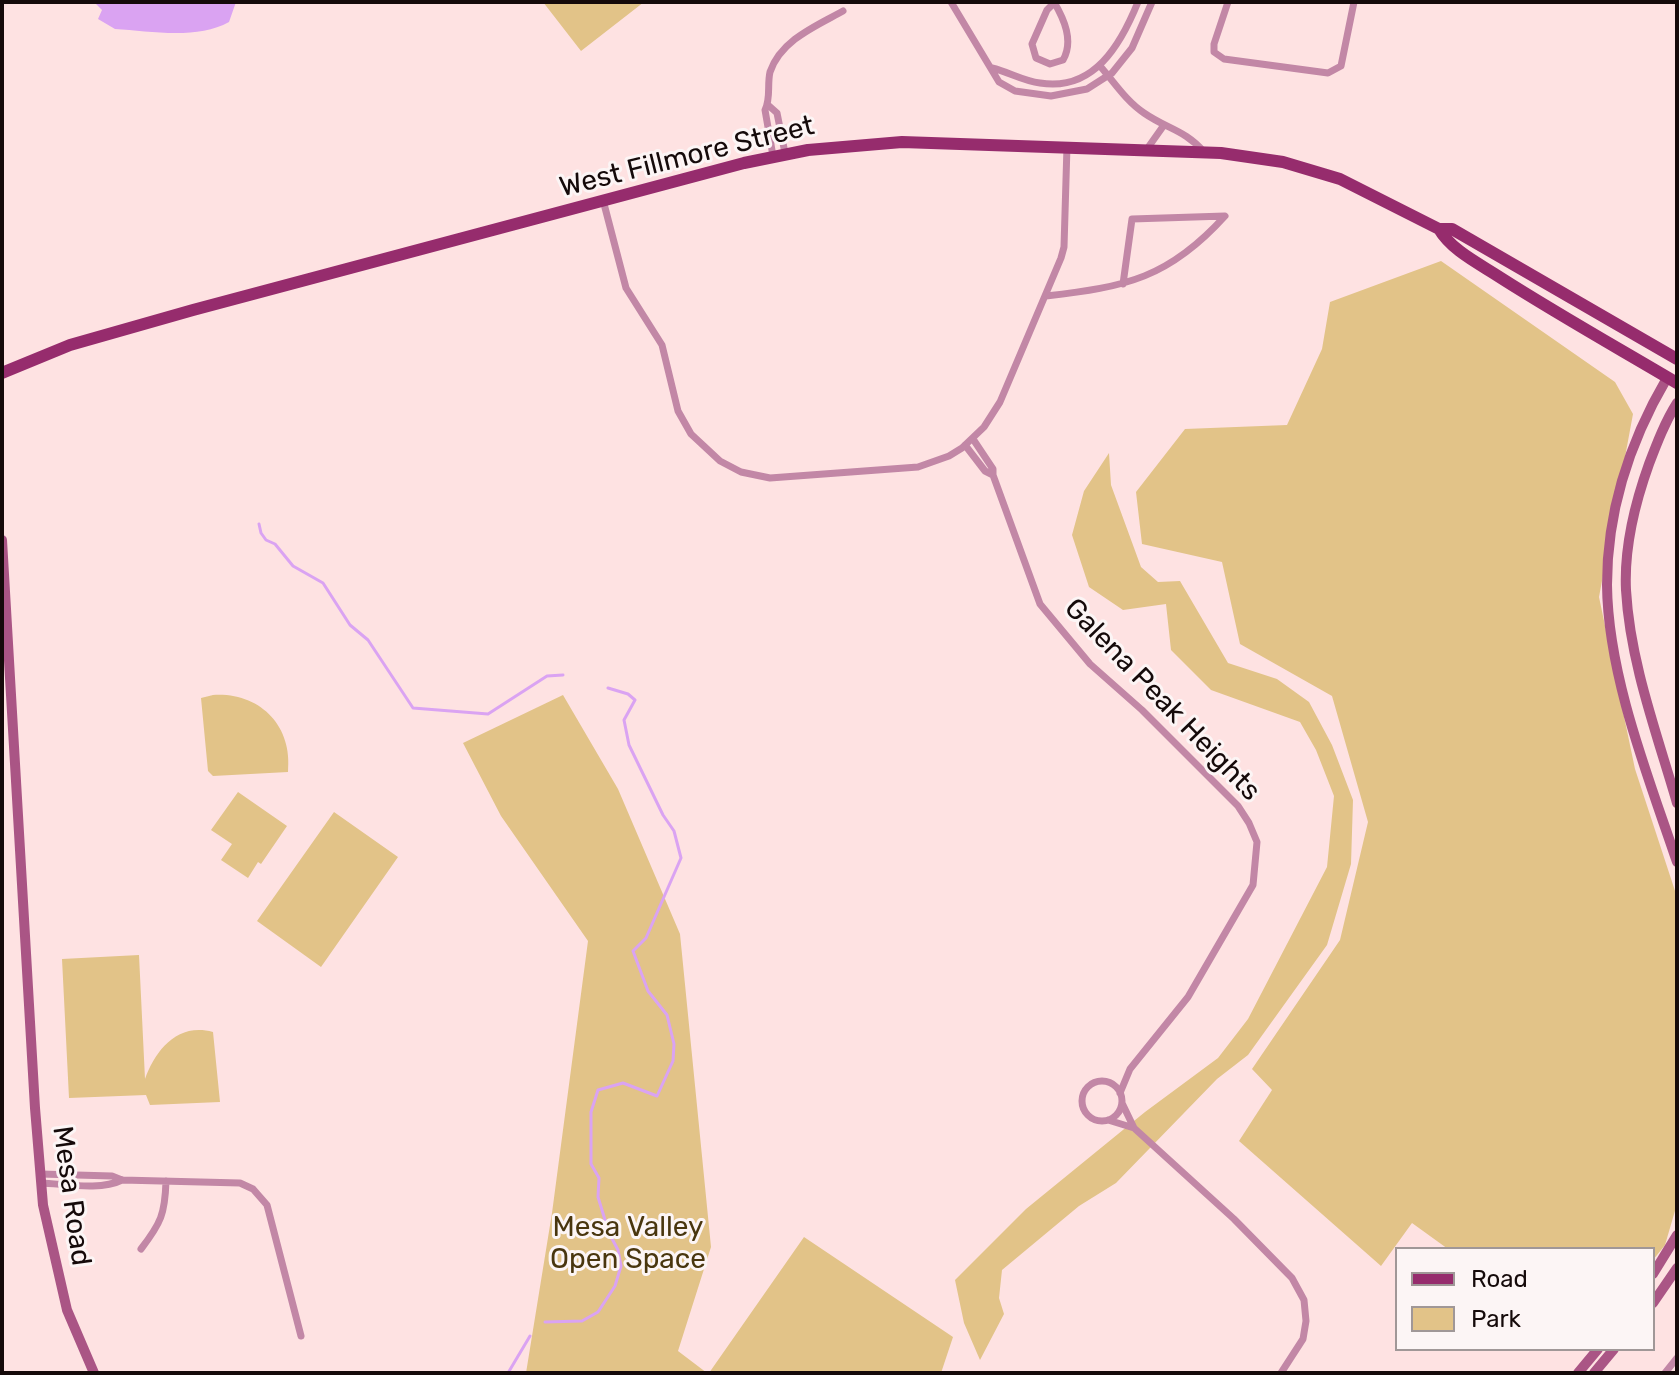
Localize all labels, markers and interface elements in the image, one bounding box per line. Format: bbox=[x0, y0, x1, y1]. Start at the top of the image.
street label: West Fillmore Street bbox=[556, 109, 818, 205]
street label: Galena Peak Heights bbox=[1057, 592, 1267, 808]
street label: Mesa Road bbox=[45, 1124, 97, 1268]
park label: Mesa Valley Open Space bbox=[550, 1211, 706, 1277]
legend bbox=[1395, 1247, 1655, 1351]
text: Road bbox=[1471, 1265, 1528, 1293]
text: Park bbox=[1471, 1305, 1521, 1333]

